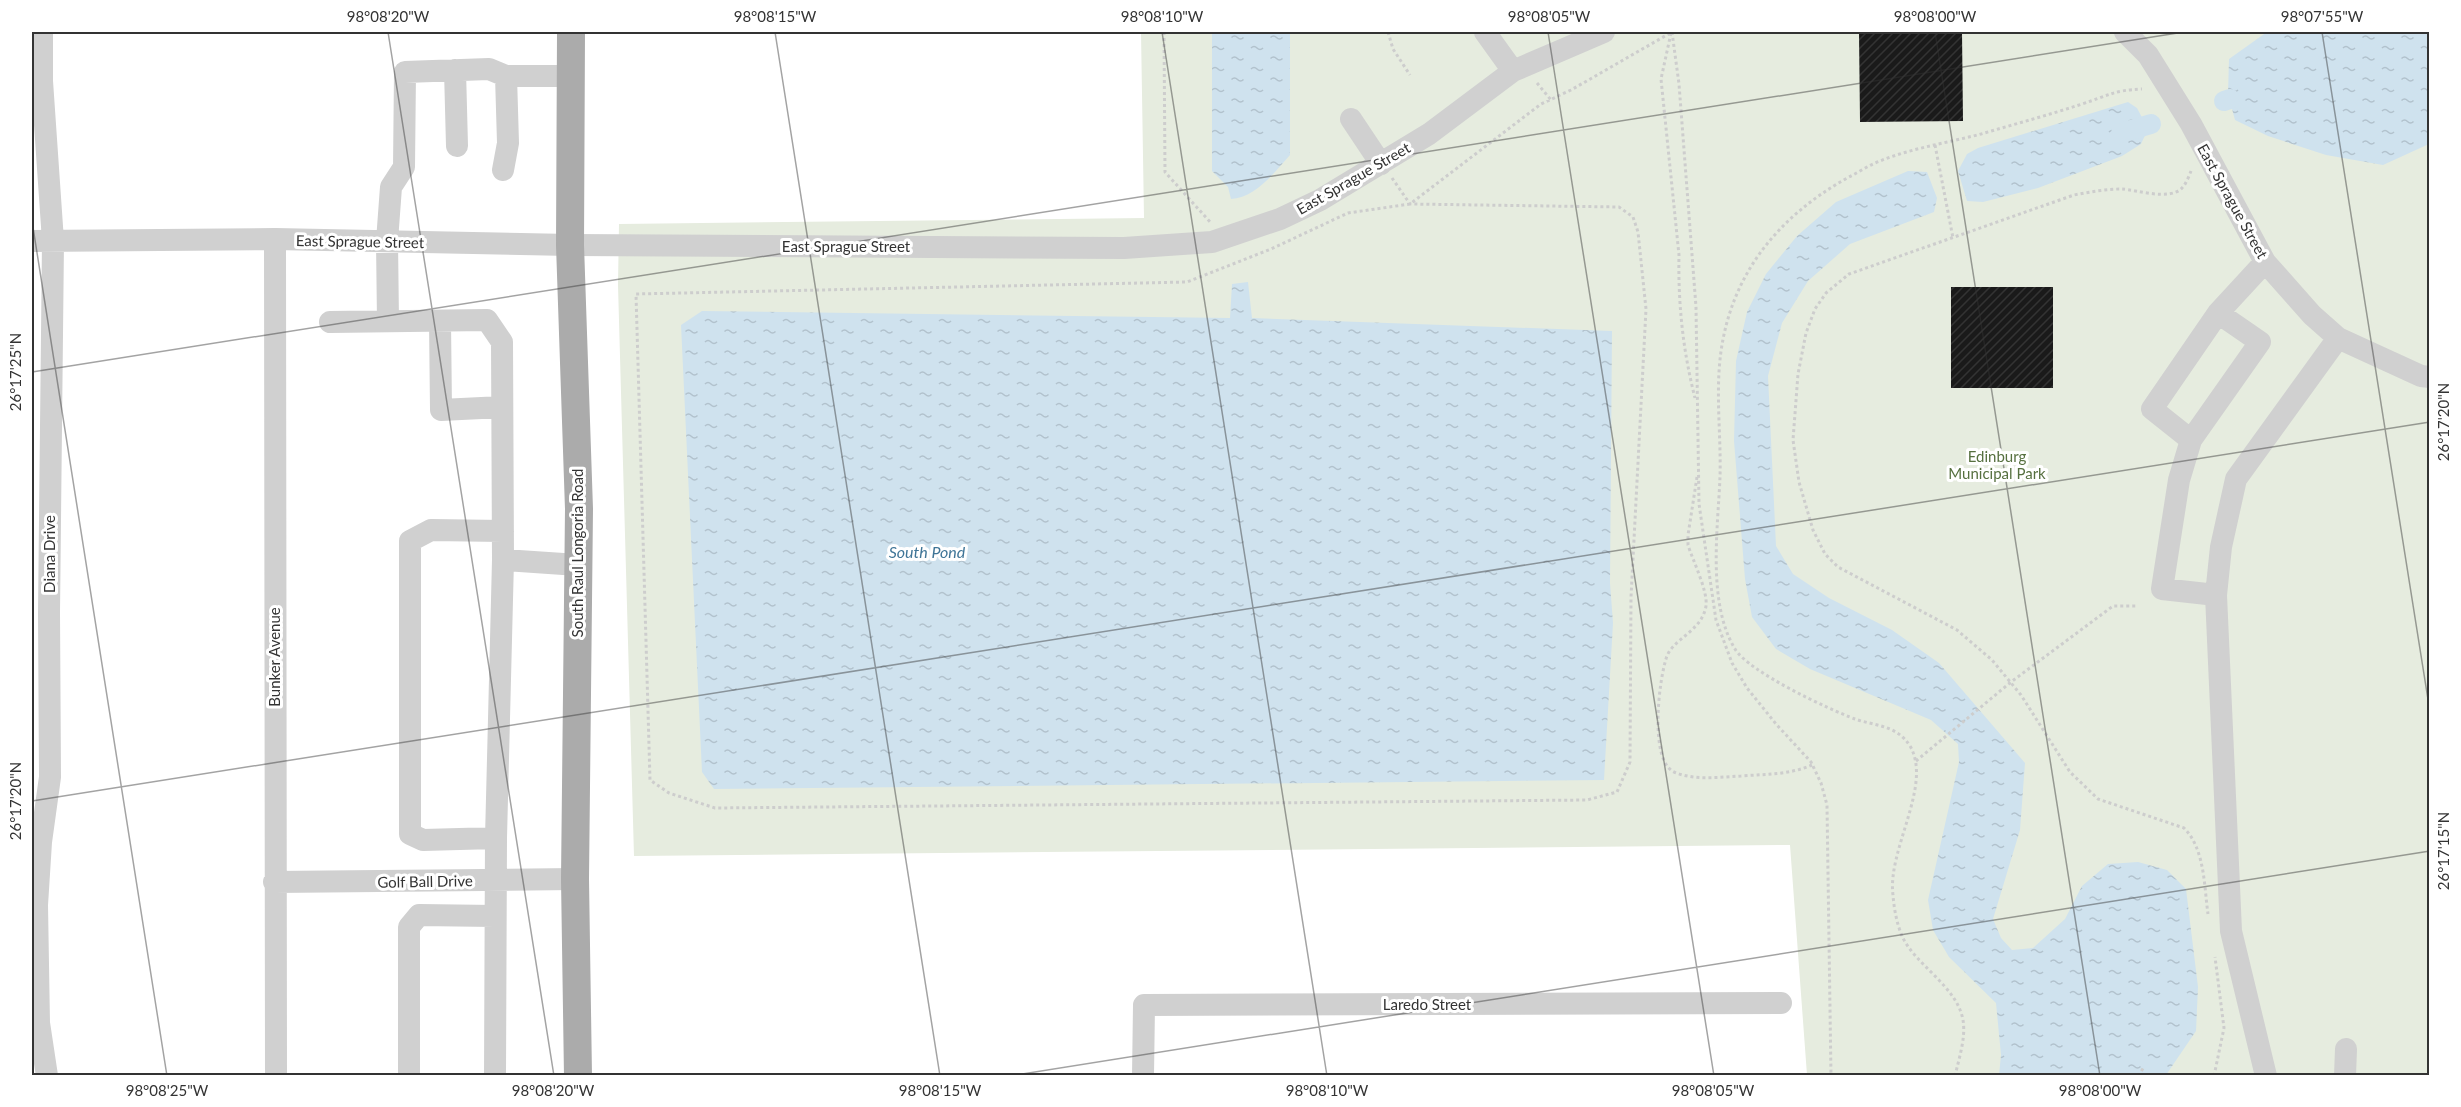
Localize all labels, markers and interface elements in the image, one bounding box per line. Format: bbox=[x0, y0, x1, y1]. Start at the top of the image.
text: 98°08'20"W bbox=[347, 7, 430, 25]
text: 98°08'15"W bbox=[734, 7, 817, 25]
text: 98°08'10"W bbox=[1121, 7, 1204, 25]
text: 98°08'05"W bbox=[1508, 7, 1591, 25]
text: 98°08'00"W bbox=[1894, 7, 1977, 25]
text: 98°07'55"W bbox=[2281, 7, 2364, 25]
street label: East Sprague Street bbox=[1293, 138, 1414, 218]
street label: East Sprague Street bbox=[2194, 141, 2272, 262]
street label: East Sprague Street bbox=[296, 231, 425, 251]
street label: East Sprague Street bbox=[782, 237, 911, 255]
text: 26°17'25"N bbox=[6, 333, 24, 411]
text: 26°17'20"N bbox=[2434, 383, 2452, 461]
park label: Edinburg Municipal Park bbox=[1948, 447, 2046, 482]
street label: South Raul Longoria Road bbox=[568, 469, 586, 637]
street label: Diana Drive bbox=[40, 515, 58, 593]
water label: South Pond bbox=[889, 542, 966, 561]
street label: Bunker Avenue bbox=[265, 607, 283, 707]
text: 26°17'20"N bbox=[6, 762, 24, 840]
text: 26°17'15"N bbox=[2434, 812, 2452, 890]
street label: Golf Ball Drive bbox=[377, 871, 473, 891]
street label: Laredo Street bbox=[1383, 995, 1472, 1013]
text: 98°08'25"W bbox=[126, 1081, 209, 1099]
text: 98°08'20"W bbox=[512, 1081, 595, 1099]
text: 98°08'15"W bbox=[899, 1081, 982, 1099]
text: 98°08'10"W bbox=[1286, 1081, 1369, 1099]
text: 98°08'05"W bbox=[1672, 1081, 1755, 1099]
text: 98°08'00"W bbox=[2059, 1081, 2142, 1099]

